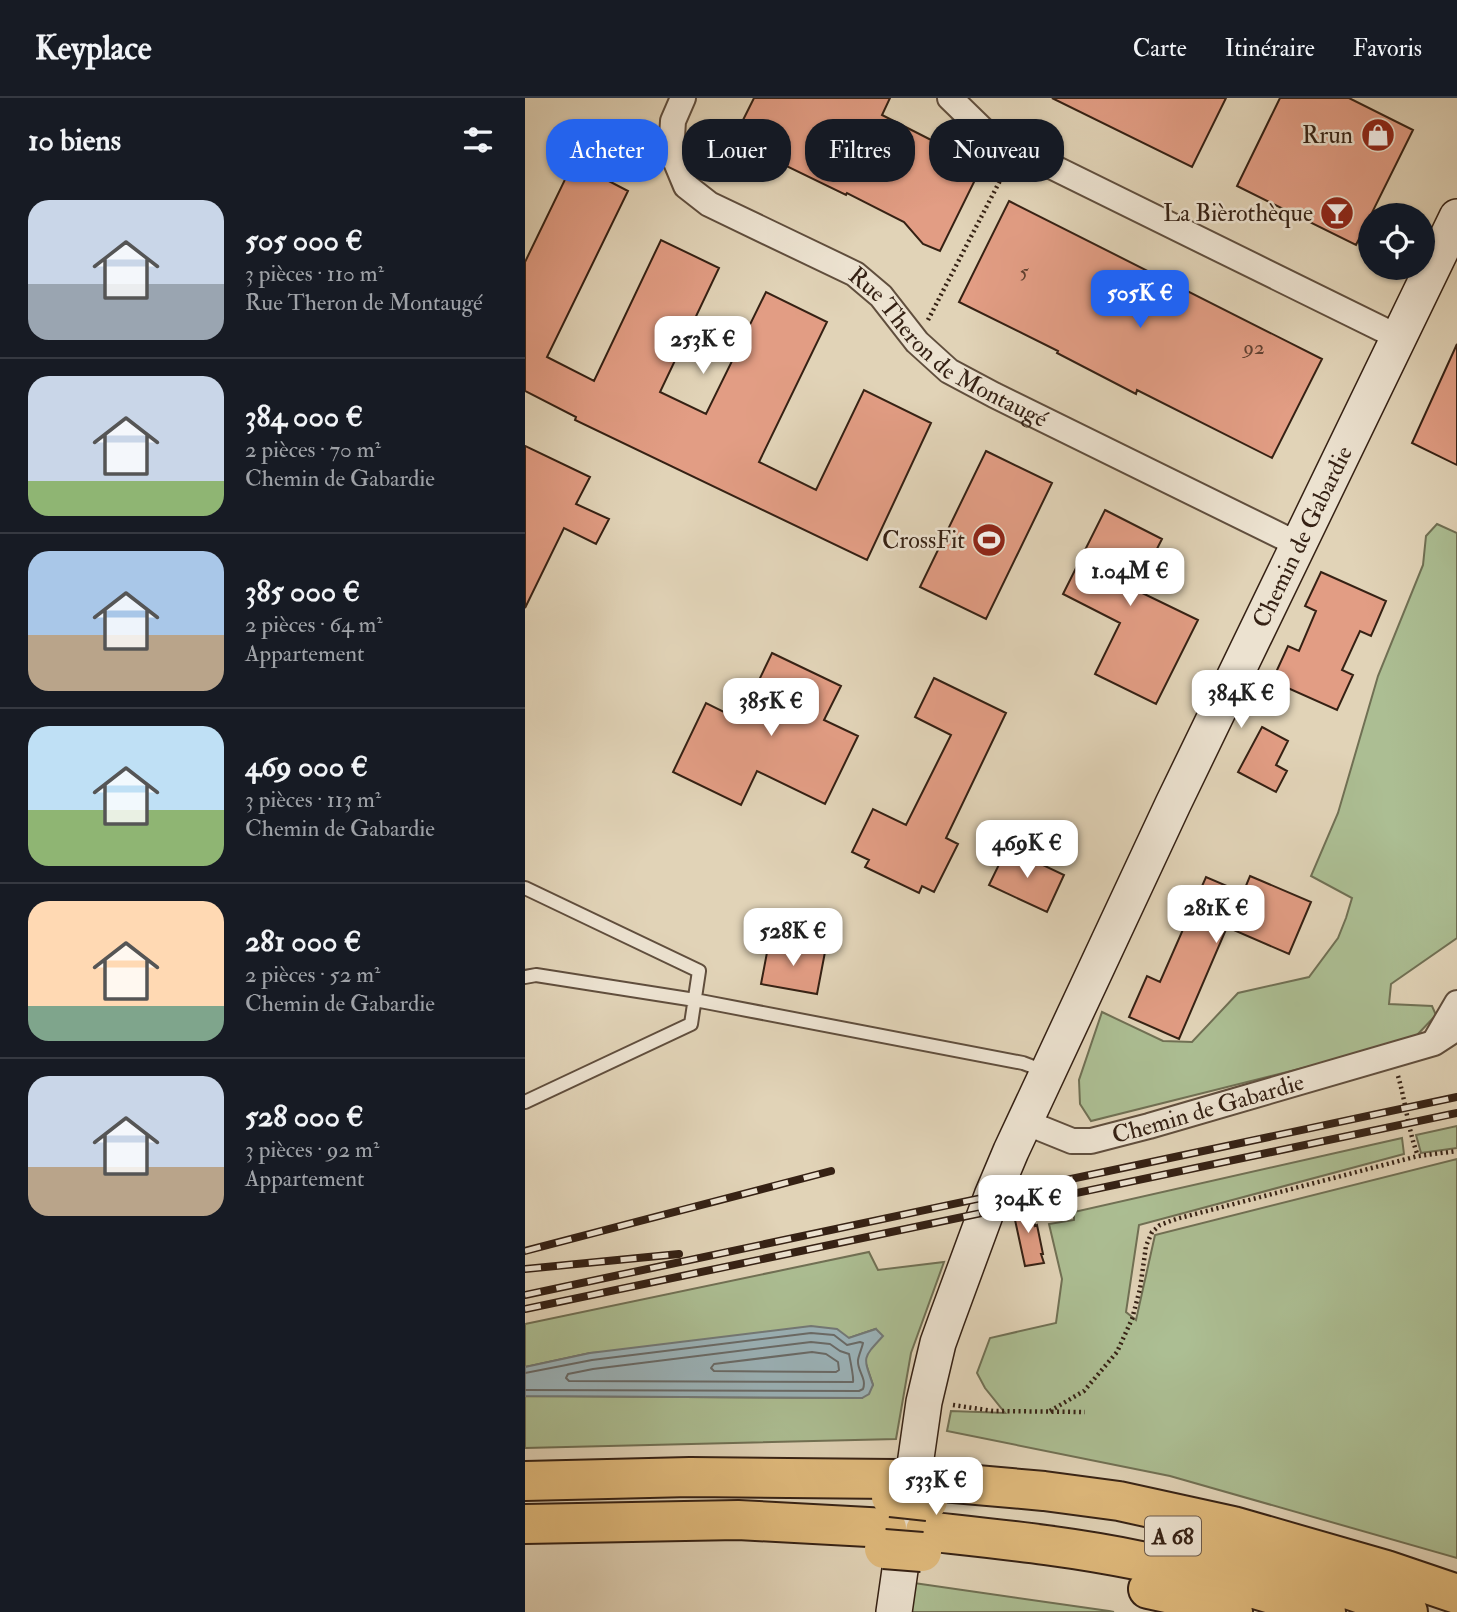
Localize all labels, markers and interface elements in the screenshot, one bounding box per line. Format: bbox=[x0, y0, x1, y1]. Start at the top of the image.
text: Keyplace bbox=[35, 28, 152, 69]
text: Carte bbox=[1133, 33, 1187, 64]
text: Itinéraire bbox=[1225, 33, 1315, 64]
text: Favoris bbox=[1353, 33, 1422, 64]
shop icon: Rrun bbox=[1359, 116, 1397, 154]
chip: Acheter bbox=[546, 119, 668, 182]
chip: Louer bbox=[682, 119, 791, 182]
chip: Filtres bbox=[805, 119, 915, 182]
chip: Nouveau bbox=[929, 119, 1064, 182]
place label: Rrun bbox=[1302, 120, 1353, 151]
icon: filters bbox=[459, 121, 497, 159]
text: 10 biens bbox=[28, 122, 121, 159]
bar icon: La Bièrothèque bbox=[1318, 194, 1356, 232]
place label: La Bièrothèque bbox=[1163, 198, 1313, 229]
map controls bbox=[1358, 203, 1435, 280]
button: locate bbox=[1358, 203, 1435, 280]
text: 505 000 € bbox=[245, 222, 363, 259]
icon: home bbox=[84, 228, 168, 312]
house number: 5 bbox=[1019, 258, 1029, 285]
text: 3 pièces · 110 m² bbox=[245, 259, 384, 288]
street label: Rue Theron de Montaugé bbox=[842, 260, 1054, 435]
pin: 505K € bbox=[1083, 271, 1197, 330]
text: 505K € bbox=[1107, 278, 1173, 307]
text: Rue Theron de Montaugé bbox=[245, 288, 483, 317]
pin: 253K € bbox=[646, 316, 760, 376]
text: 253K € bbox=[671, 324, 735, 353]
house number: 92 bbox=[1241, 334, 1265, 361]
text: 384 000 € bbox=[245, 398, 363, 435]
icon: home bbox=[84, 404, 168, 488]
text: 2 pièces · 70 m² bbox=[245, 435, 381, 464]
street label: Chemin de Gabardie bbox=[1245, 441, 1359, 633]
text: Chemin de Gabardie bbox=[245, 464, 435, 493]
sports icon: CrossFit bbox=[970, 521, 1008, 559]
place label: CrossFit bbox=[882, 525, 965, 556]
pin: 1.04M € bbox=[1065, 548, 1195, 608]
text: 1.04M € bbox=[1091, 556, 1169, 585]
text: 385 000 € bbox=[245, 573, 360, 610]
icon: home bbox=[84, 579, 168, 663]
text: 2 pièces · 64 m² bbox=[245, 610, 383, 639]
text: Appartement bbox=[245, 639, 365, 668]
pin: 384K € bbox=[1184, 670, 1298, 730]
pin: 385K € bbox=[714, 678, 828, 738]
text: 384K € bbox=[1208, 678, 1274, 707]
text: 385K € bbox=[739, 686, 803, 715]
text: 469 000 € bbox=[245, 748, 368, 785]
icon: home bbox=[84, 754, 168, 838]
text: 3 pièces · 113 m² bbox=[245, 785, 381, 814]
text: Chemin de Gabardie bbox=[245, 814, 435, 843]
pin: 469K € bbox=[970, 820, 1084, 880]
text: 469K € bbox=[992, 828, 1062, 857]
pin: 281K € bbox=[1159, 886, 1273, 945]
text: 281K € bbox=[1183, 893, 1249, 922]
pin: 528K € bbox=[736, 908, 850, 968]
text: 528K € bbox=[760, 916, 826, 945]
text: 281 000 € bbox=[245, 923, 361, 960]
icon: home bbox=[84, 929, 168, 1013]
text: 2 pièces · 52 m² bbox=[245, 960, 380, 989]
text: Chemin de Gabardie bbox=[245, 989, 435, 1018]
street label: Chemin de Gabardie bbox=[1109, 1066, 1307, 1150]
text: 528 000 € bbox=[245, 1098, 364, 1135]
icon: home bbox=[84, 1104, 168, 1188]
text: 3 pièces · 92 m² bbox=[245, 1135, 379, 1164]
text: Appartement bbox=[245, 1164, 365, 1193]
pin: 304K € bbox=[971, 1176, 1085, 1235]
text: 304K € bbox=[994, 1183, 1062, 1212]
pin: 533K € bbox=[879, 1458, 993, 1517]
text: 533K € bbox=[905, 1465, 967, 1494]
road number: A 68 bbox=[1145, 1516, 1201, 1555]

